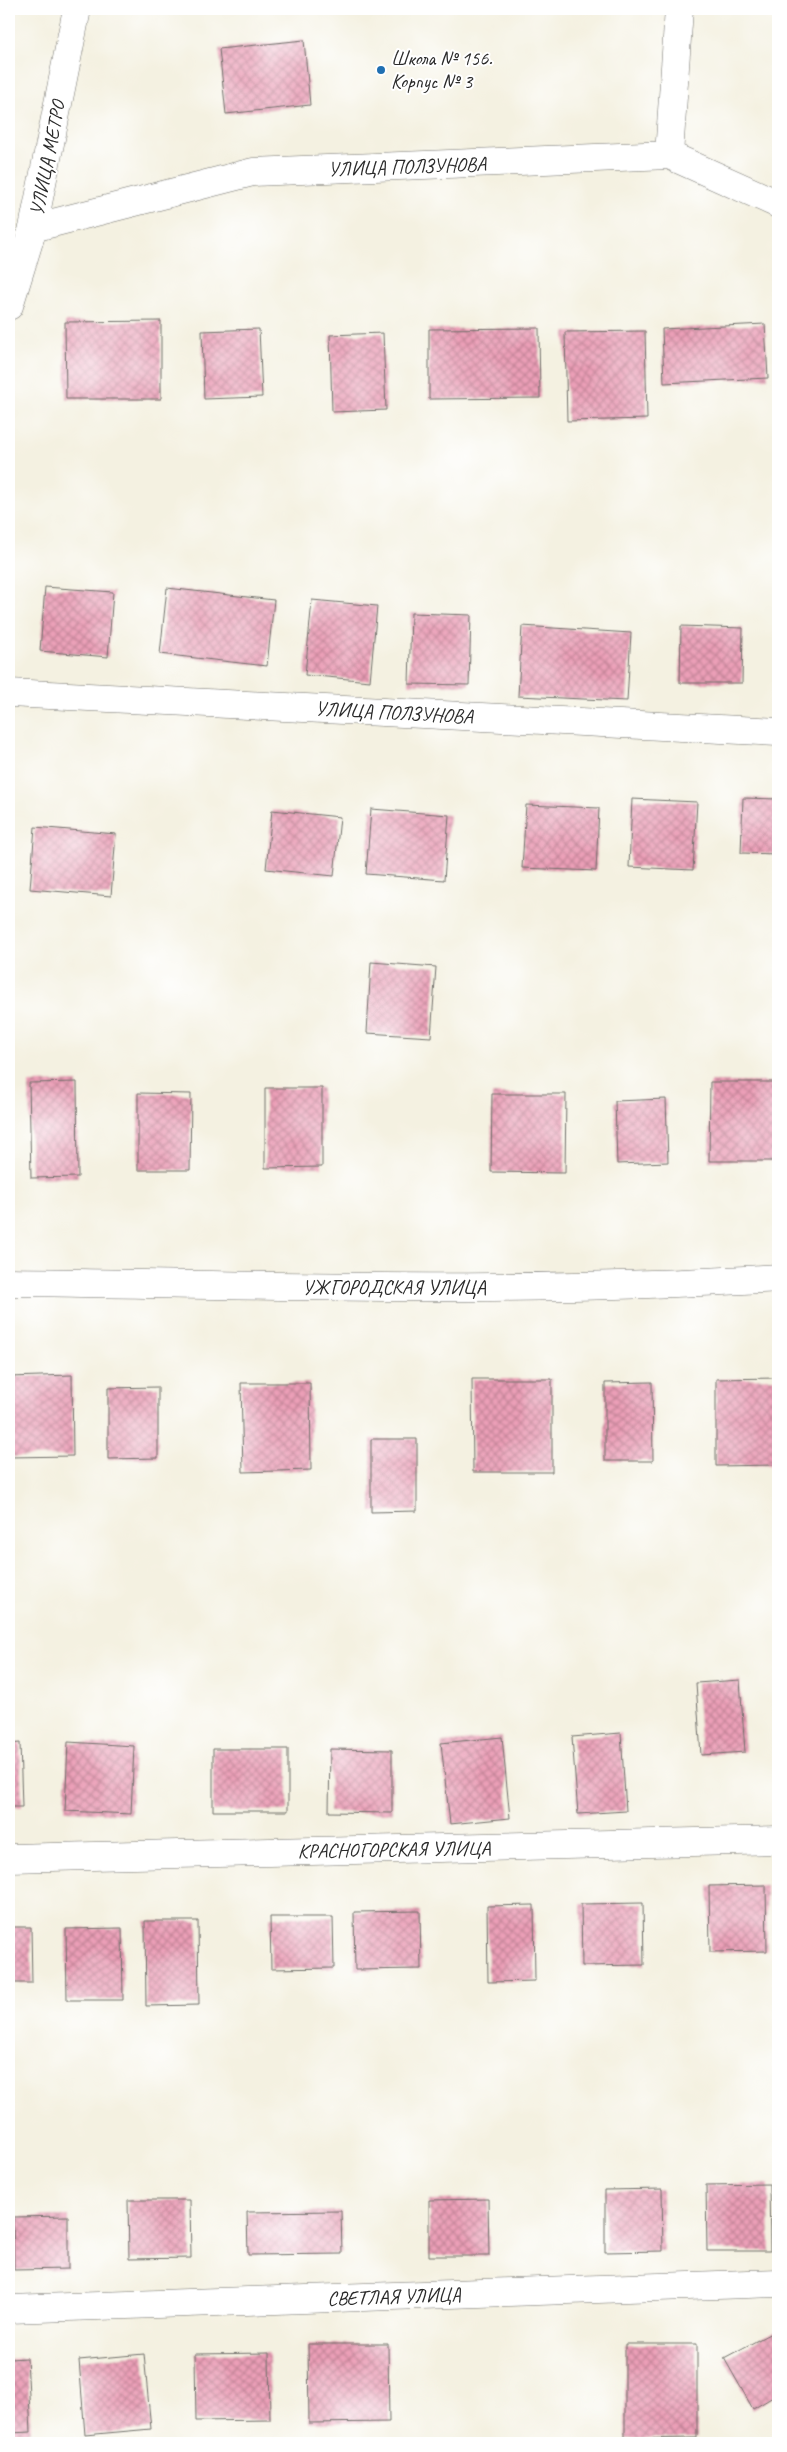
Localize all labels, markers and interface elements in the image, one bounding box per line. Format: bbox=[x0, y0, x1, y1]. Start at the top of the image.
place label: Школа № 156. Корпус № 3 bbox=[391, 46, 492, 94]
marker: Школа № 156. Корпус № 3 bbox=[375, 64, 387, 76]
street label: УЛИЦА МЕТРО bbox=[24, 97, 71, 218]
street label: УЛИЦА ПОЛЗУНОВА bbox=[328, 151, 487, 182]
street label: УЛИЦА ПОЛЗУНОВА bbox=[314, 696, 474, 729]
street label: УЖГОРОДСКАЯ УЛИЦА bbox=[302, 1275, 487, 1300]
street label: КРАСНОГОРСКАЯ УЛИЦА bbox=[297, 1835, 491, 1864]
street label: СВЕТЛАЯ УЛИЦА bbox=[327, 2282, 462, 2311]

